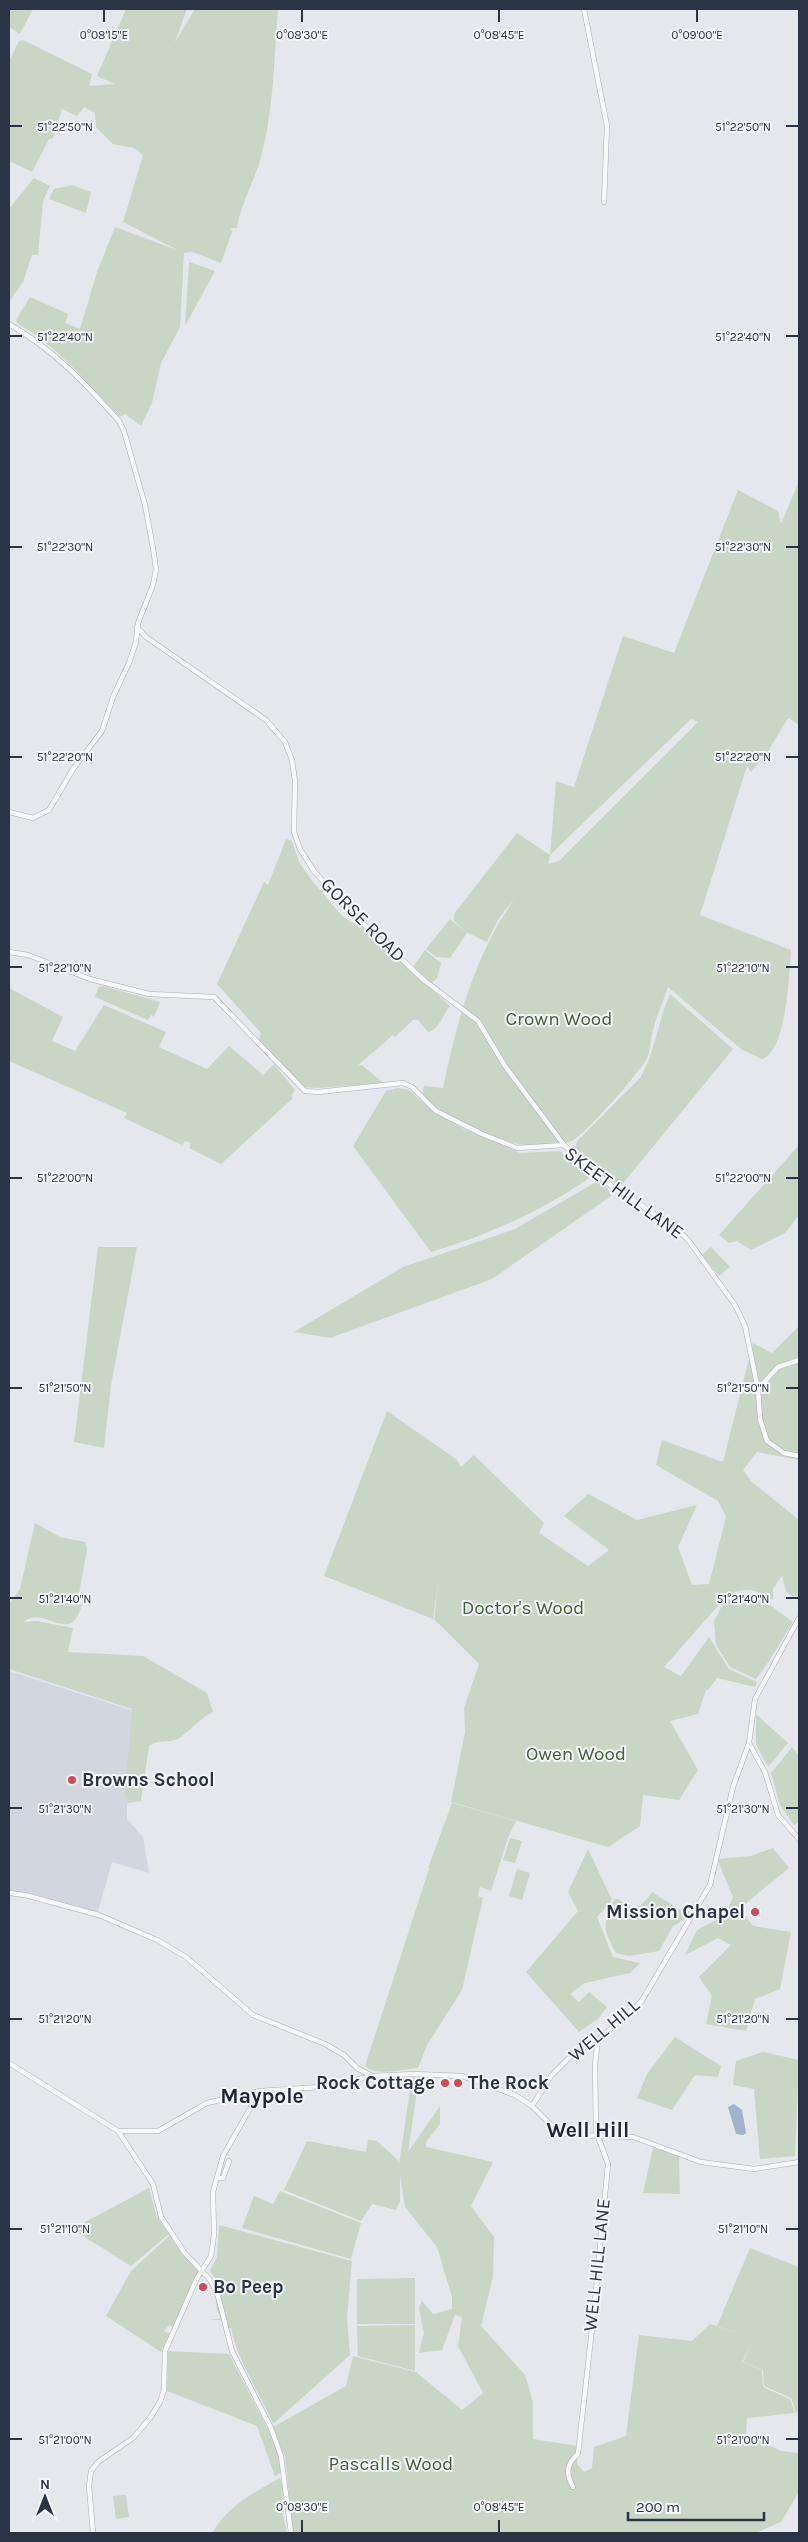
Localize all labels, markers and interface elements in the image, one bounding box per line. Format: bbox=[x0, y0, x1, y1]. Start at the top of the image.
text: 0°08'15"E bbox=[80, 28, 128, 42]
text: 0°08'30"E bbox=[276, 28, 328, 42]
text: 0°08'45"E bbox=[473, 28, 525, 42]
text: 0°09'00"E bbox=[671, 28, 723, 42]
text: 51°22'50"N bbox=[37, 120, 93, 134]
text: 51°22'50"N bbox=[715, 120, 771, 134]
text: 51°22'40"N bbox=[37, 330, 93, 344]
text: 51°22'40"N bbox=[715, 330, 771, 344]
text: 51°22'30"N bbox=[37, 540, 93, 554]
text: 51°22'30"N bbox=[715, 540, 771, 554]
text: 51°22'20"N bbox=[37, 750, 93, 764]
text: 51°22'20"N bbox=[715, 750, 771, 764]
street label: GORSE ROAD bbox=[316, 873, 410, 967]
text: 51°22'10"N bbox=[38, 961, 92, 975]
text: 51°22'10"N bbox=[716, 961, 770, 975]
park label: Crown Wood bbox=[505, 1008, 613, 1030]
street label: SKEET HILL LANE bbox=[560, 1142, 688, 1244]
text: 51°22'00"N bbox=[37, 1171, 93, 1185]
text: 51°22'00"N bbox=[715, 1171, 771, 1185]
text: 51°21'50"N bbox=[38, 1381, 92, 1395]
text: 51°21'50"N bbox=[716, 1381, 770, 1395]
text: 51°21'40"N bbox=[38, 1592, 92, 1606]
text: 51°21'40"N bbox=[716, 1592, 770, 1606]
park label: Doctor's Wood bbox=[462, 1597, 584, 1619]
park label: Owen Wood bbox=[526, 1743, 626, 1765]
place label: Browns School bbox=[82, 1769, 215, 1791]
marker: Browns School bbox=[66, 1774, 78, 1786]
text: 51°21'30"N bbox=[38, 1802, 92, 1816]
text: 51°21'30"N bbox=[716, 1802, 770, 1816]
place label: Mission Chapel bbox=[606, 1901, 745, 1923]
marker: Mission Chapel bbox=[749, 1906, 761, 1918]
street label: WELL HILL bbox=[564, 1994, 644, 2066]
text: 51°21'20"N bbox=[38, 2012, 92, 2026]
text: 51°21'20"N bbox=[716, 2012, 770, 2026]
place label: Rock Cottage bbox=[316, 2072, 435, 2094]
place label: The Rock bbox=[468, 2072, 549, 2094]
marker: Rock Cottage bbox=[439, 2077, 451, 2089]
marker: The Rock bbox=[452, 2077, 464, 2089]
district label: Maypole bbox=[220, 2084, 304, 2108]
district label: Well Hill bbox=[547, 2118, 629, 2142]
street label: WELL HILL LANE bbox=[579, 2197, 615, 2333]
text: 51°21'10"N bbox=[40, 2222, 90, 2236]
text: 51°21'10"N bbox=[718, 2222, 768, 2236]
place label: Bo Peep bbox=[213, 2276, 284, 2298]
marker: Bo Peep bbox=[197, 2281, 209, 2293]
text: 51°21'00"N bbox=[38, 2433, 92, 2447]
text: 51°21'00"N bbox=[716, 2433, 770, 2447]
park label: Pascalls Wood bbox=[329, 2453, 453, 2475]
north arrow bbox=[20, 2472, 70, 2522]
text: N bbox=[40, 2476, 50, 2493]
scale bar bbox=[628, 2490, 764, 2522]
text: 200 m bbox=[636, 2498, 680, 2516]
text: 0°08'30"E bbox=[276, 2500, 328, 2514]
text: 0°08'45"E bbox=[473, 2500, 525, 2514]

